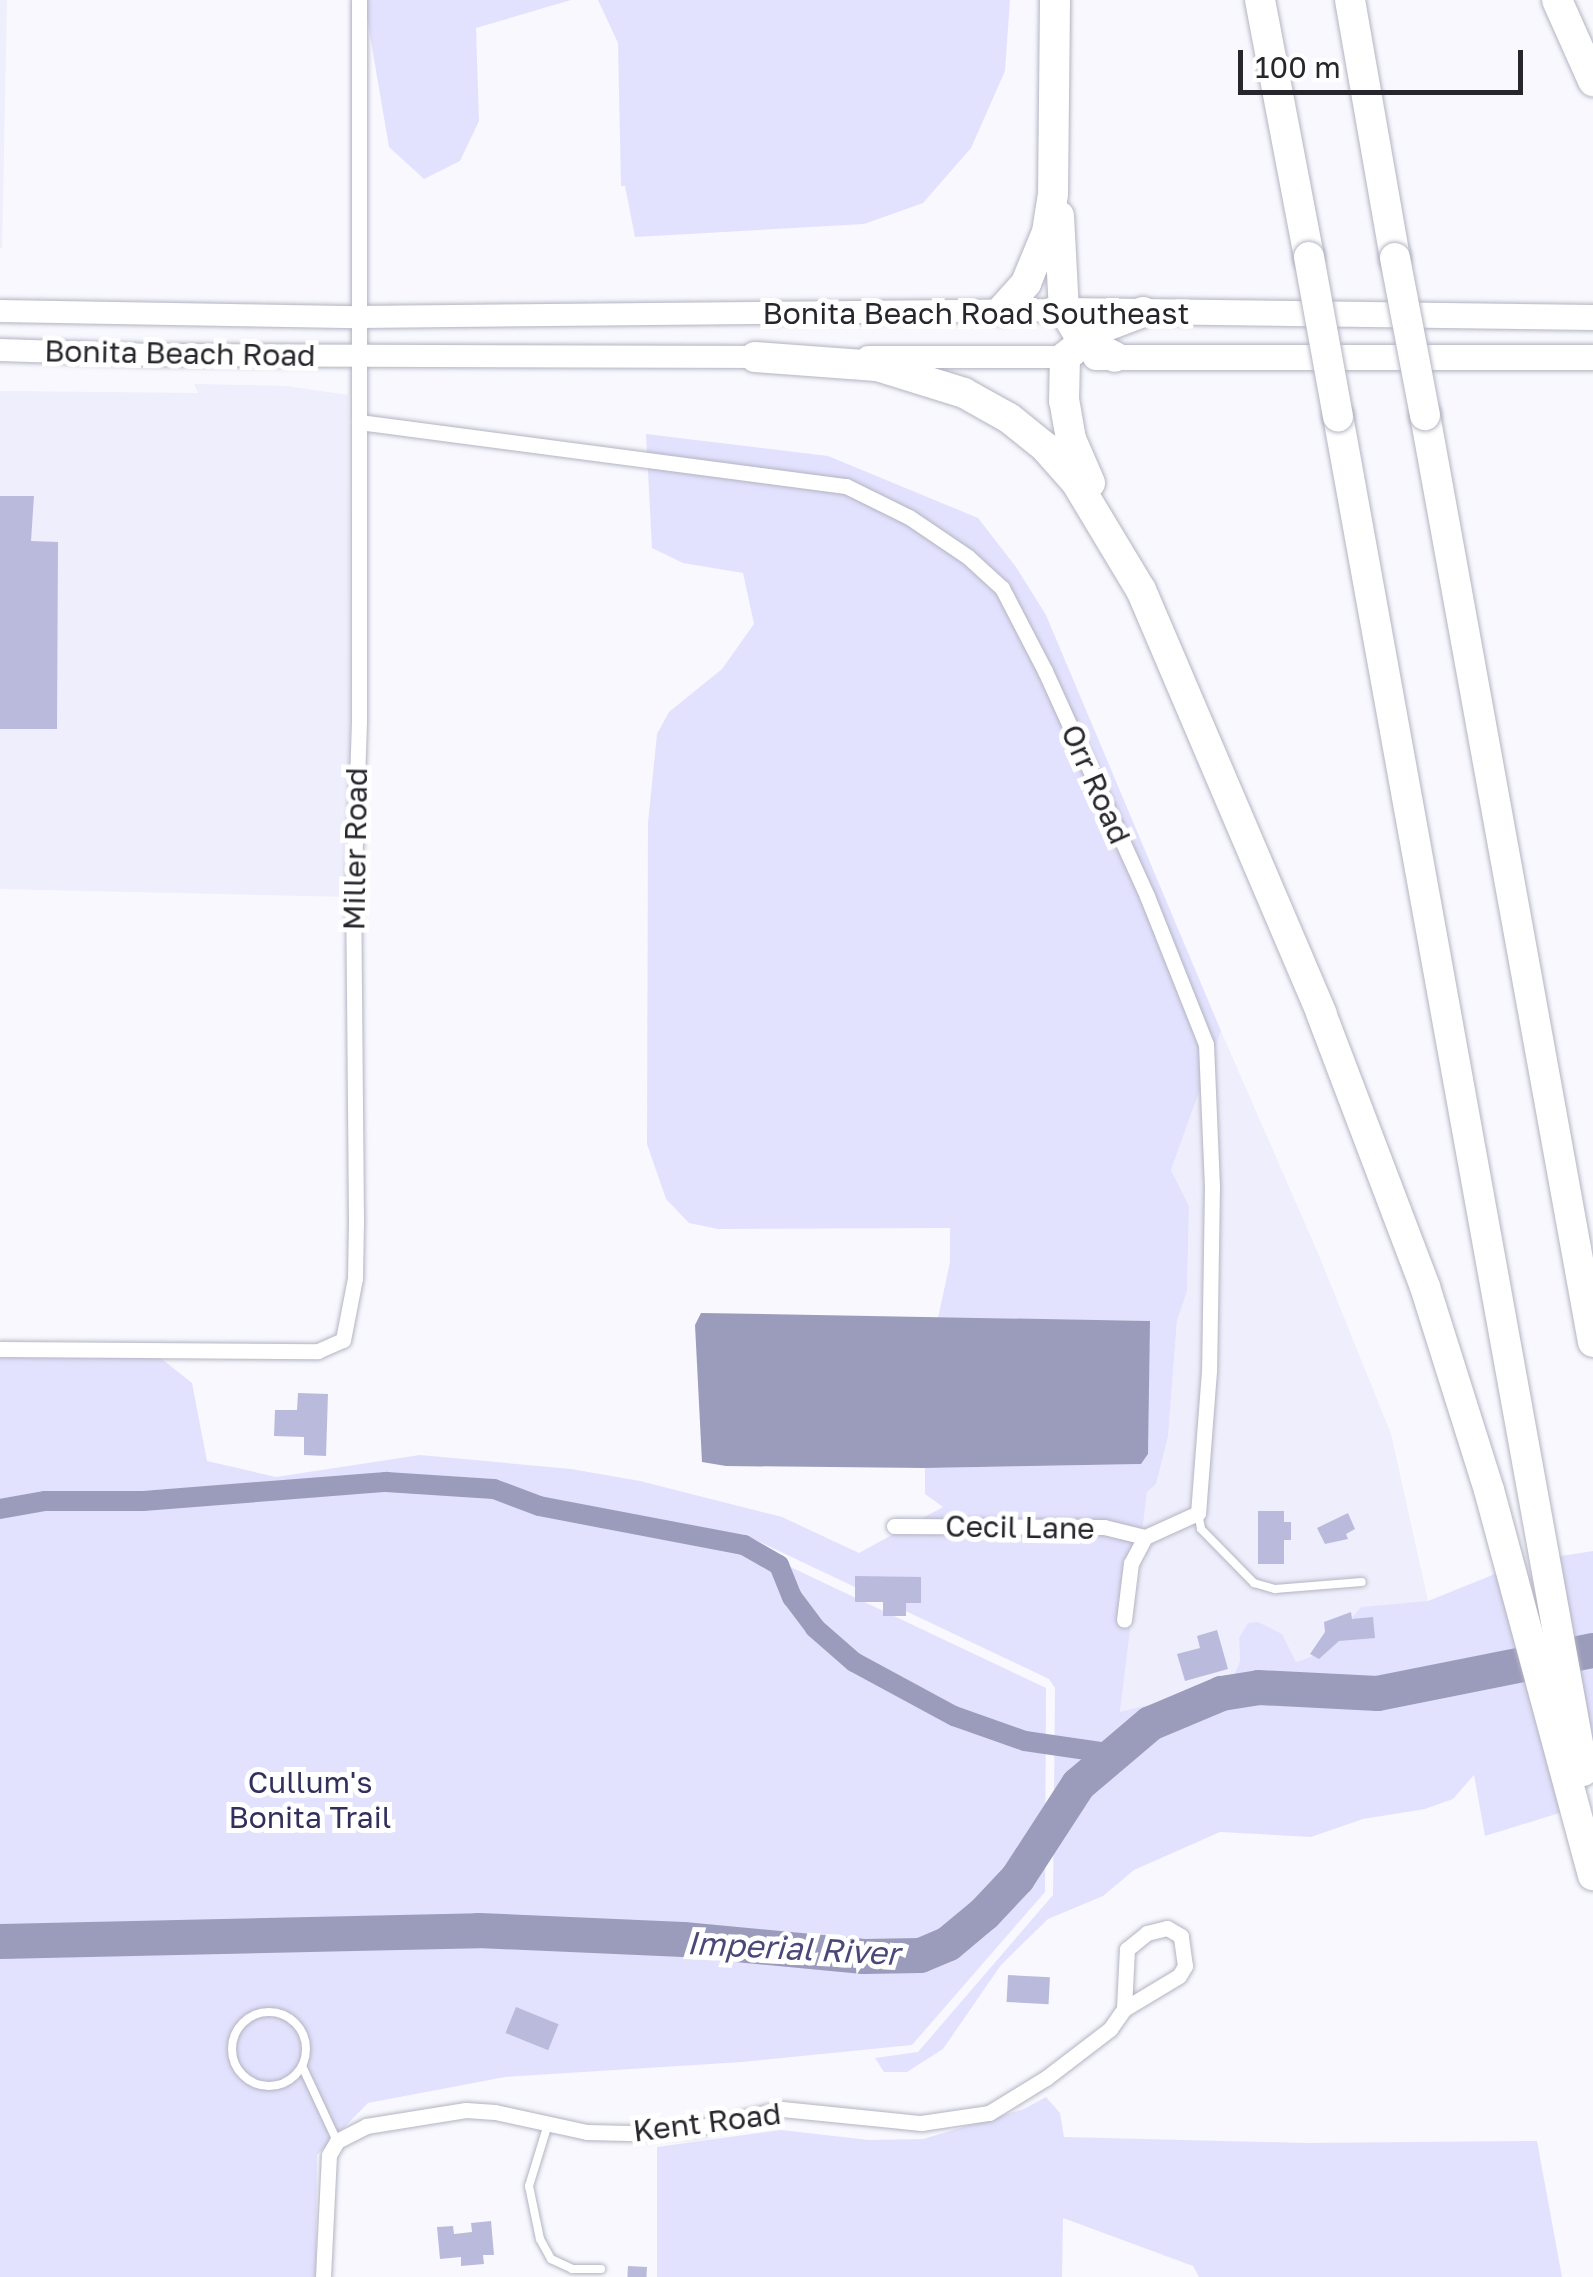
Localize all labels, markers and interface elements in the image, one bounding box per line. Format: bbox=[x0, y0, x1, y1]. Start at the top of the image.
scale bar bbox=[1243, 30, 1528, 92]
text: 100 m bbox=[1255, 49, 1341, 85]
street label: Bonita Beach Road Southeast bbox=[763, 295, 1189, 331]
street label: Bonita Beach Road bbox=[44, 333, 316, 373]
street label: Orr Road bbox=[1054, 719, 1138, 849]
street label: Miller Road bbox=[336, 767, 374, 931]
street label: Cecil Lane bbox=[945, 1508, 1095, 1546]
park label: Cullum's Bonita Trail bbox=[229, 1764, 391, 1834]
water label: Imperial River bbox=[686, 1923, 900, 1973]
street label: Kent Road bbox=[631, 2095, 783, 2149]

